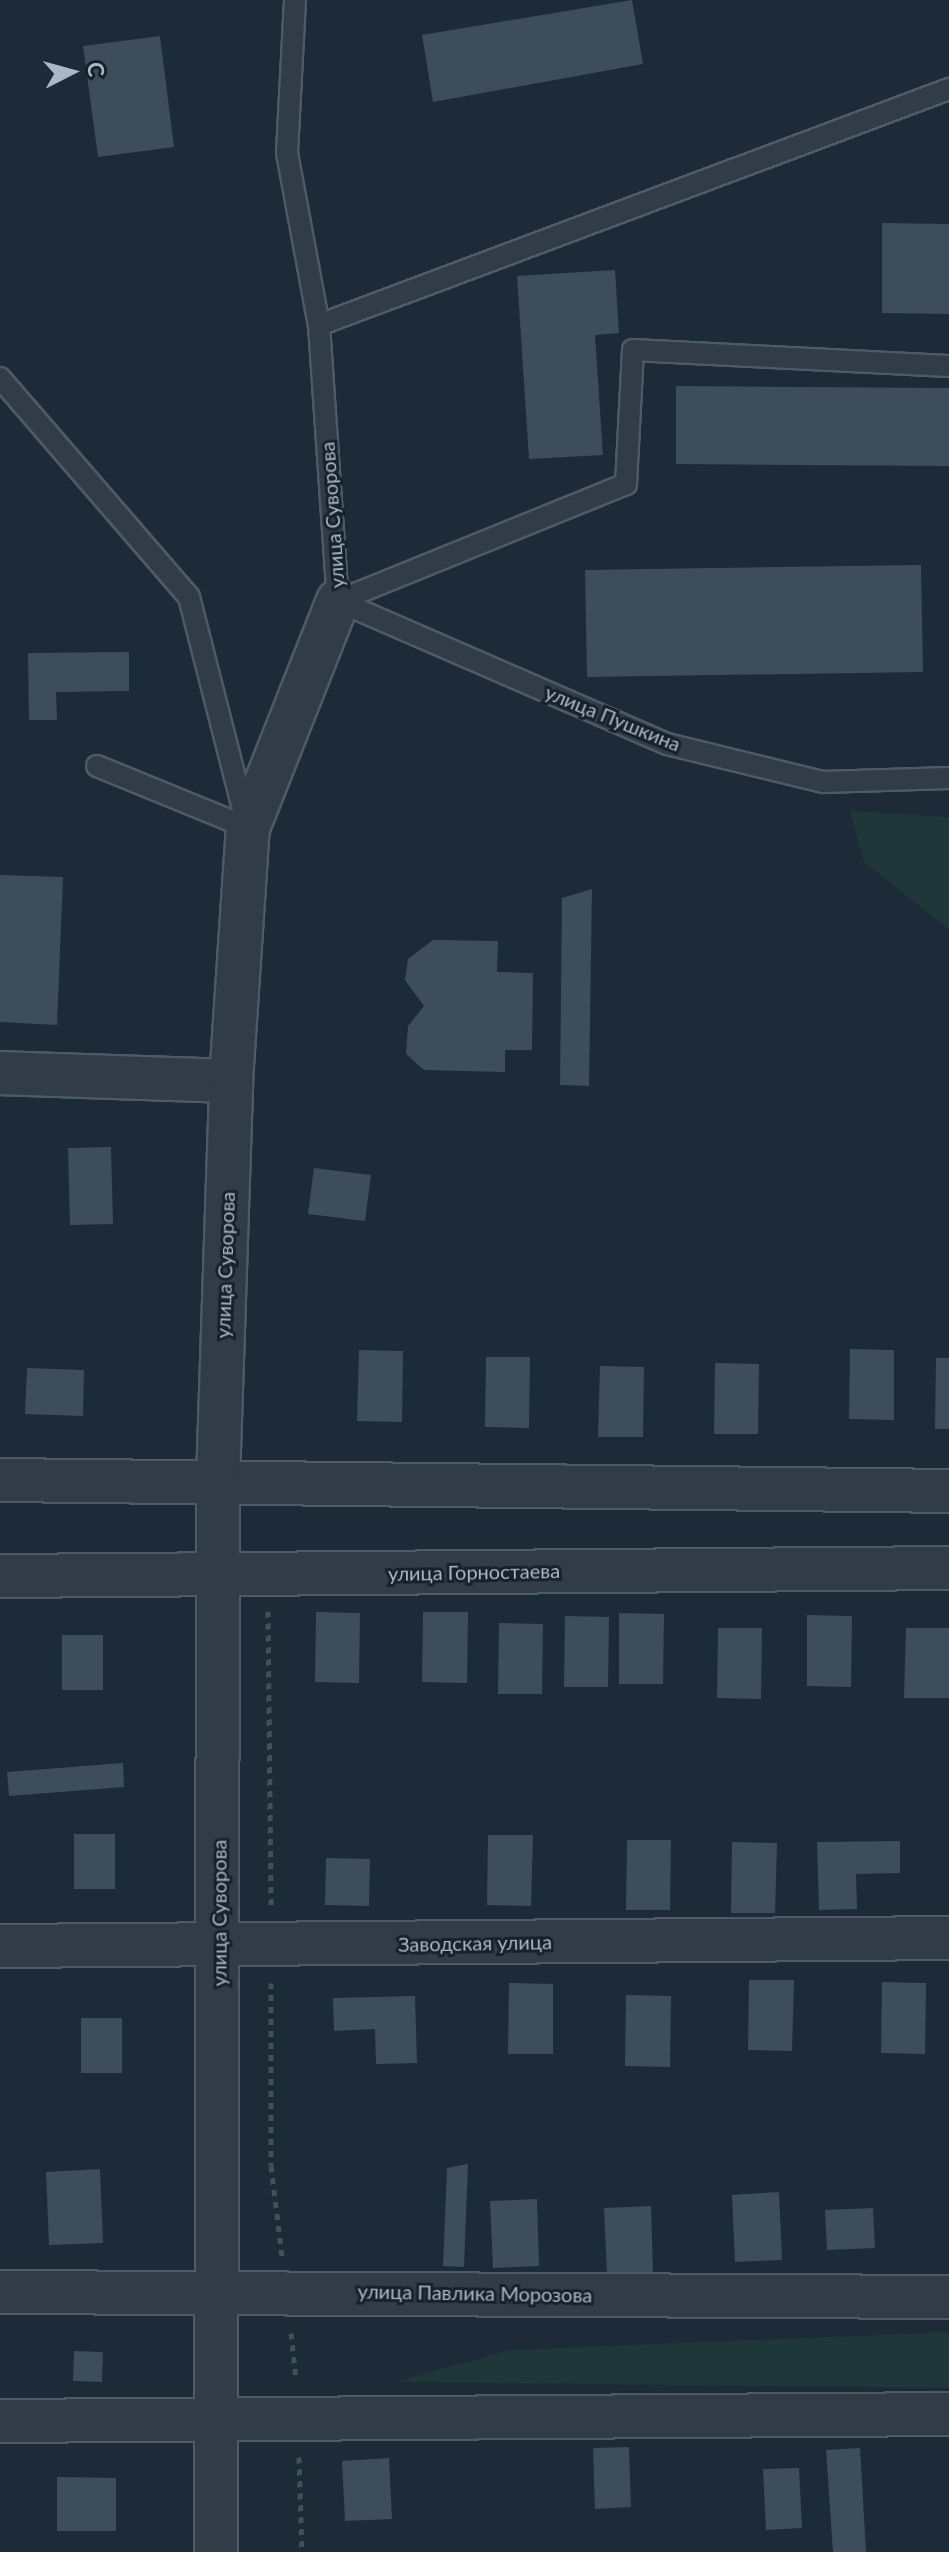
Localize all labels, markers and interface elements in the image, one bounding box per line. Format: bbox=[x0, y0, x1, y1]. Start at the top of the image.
north arrow bbox=[32, 32, 112, 112]
text: С bbox=[82, 61, 111, 78]
street label: улица Суворова bbox=[315, 441, 349, 589]
street label: улица Пушкина bbox=[542, 680, 684, 756]
street label: улица Суворова bbox=[210, 1191, 240, 1339]
street label: улица Горностаева bbox=[388, 1558, 560, 1586]
street label: улица Суворова bbox=[207, 1840, 231, 1986]
street label: Заводская улица bbox=[398, 1930, 552, 1956]
street label: улица Павлика Морозова bbox=[357, 2279, 593, 2307]

